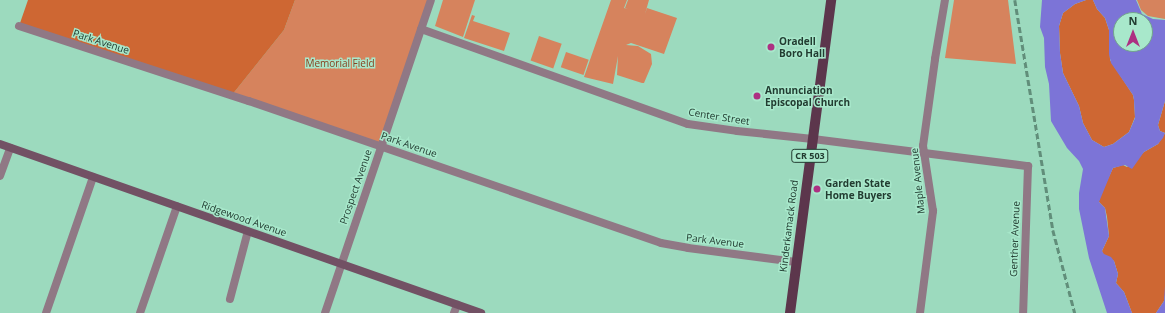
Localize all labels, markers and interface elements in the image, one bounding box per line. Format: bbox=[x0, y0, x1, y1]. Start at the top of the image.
north arrow bbox=[1113, 12, 1153, 52]
text: N bbox=[1129, 13, 1137, 28]
street label: Park Avenue bbox=[71, 27, 131, 57]
place label: Oradell Boro Hall bbox=[779, 35, 825, 58]
marker: Oradell Boro Hall bbox=[766, 42, 776, 52]
park label: Memorial Field bbox=[305, 58, 375, 70]
place label: Annunciation Episcopal Church bbox=[765, 84, 850, 108]
marker: Annunciation Episcopal Church bbox=[752, 91, 762, 101]
street label: Center Street bbox=[688, 106, 750, 128]
street label: Park Avenue bbox=[379, 130, 439, 160]
street label: Maple Avenue bbox=[909, 147, 927, 215]
street label: Prospect Avenue bbox=[338, 148, 374, 226]
road number: CR 503 bbox=[791, 149, 829, 163]
place label: Garden State Home Buyers bbox=[825, 177, 892, 200]
street label: Kinderkamack Road bbox=[777, 179, 801, 273]
marker: Garden State Home Buyers bbox=[812, 184, 822, 194]
street label: Ridgewood Avenue bbox=[200, 199, 288, 239]
street label: Genther Avenue bbox=[1008, 201, 1022, 277]
street label: Park Avenue bbox=[685, 231, 745, 251]

